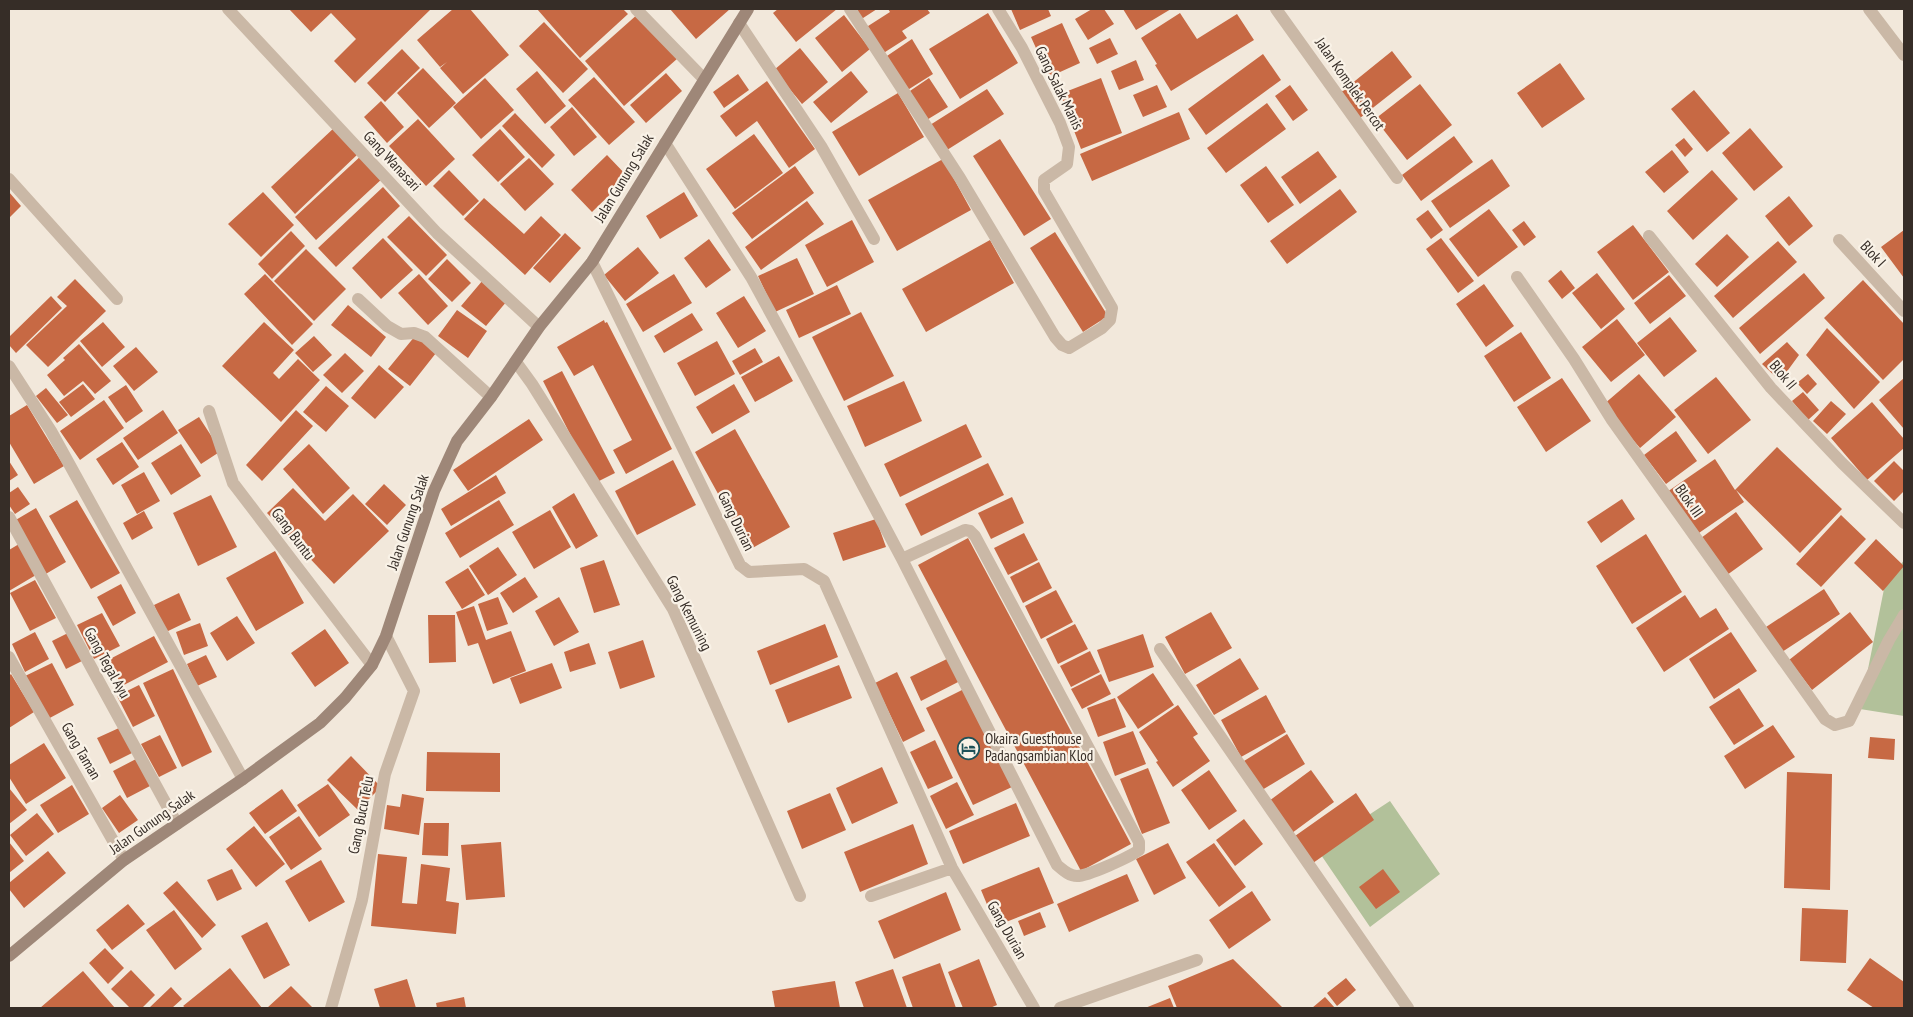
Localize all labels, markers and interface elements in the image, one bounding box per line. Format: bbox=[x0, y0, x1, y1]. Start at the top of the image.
street label: Jalan Komplek Percot bbox=[1311, 33, 1389, 134]
street label: Gang Salak Manis bbox=[1031, 43, 1088, 133]
street label: Gang Wanasari bbox=[360, 126, 425, 195]
street label: Jalan Gunung Salak bbox=[589, 130, 658, 226]
street label: Blok I bbox=[1856, 237, 1890, 271]
street label: Blok II bbox=[1766, 356, 1801, 393]
street label: Jalan Gunung Salak bbox=[382, 471, 433, 573]
street label: Blok III bbox=[1671, 480, 1708, 521]
street label: Gang Durian bbox=[714, 488, 759, 554]
street label: Gang Buntu bbox=[268, 504, 319, 564]
street label: Gang Kemuning bbox=[662, 572, 716, 654]
street label: Gang Tegal Ayu bbox=[80, 624, 135, 701]
street label: Gang Taman bbox=[57, 719, 105, 783]
place label: Okaira Guesthouse Padangsambian Klod bbox=[985, 729, 1093, 765]
hotel icon: Okaira Guesthouse Padangsambian Klod bbox=[957, 736, 981, 760]
street label: Gang Bucu Telu bbox=[344, 774, 377, 856]
street label: Jalan Gunung Salak bbox=[105, 785, 198, 859]
street label: Gang Durian bbox=[983, 897, 1032, 962]

